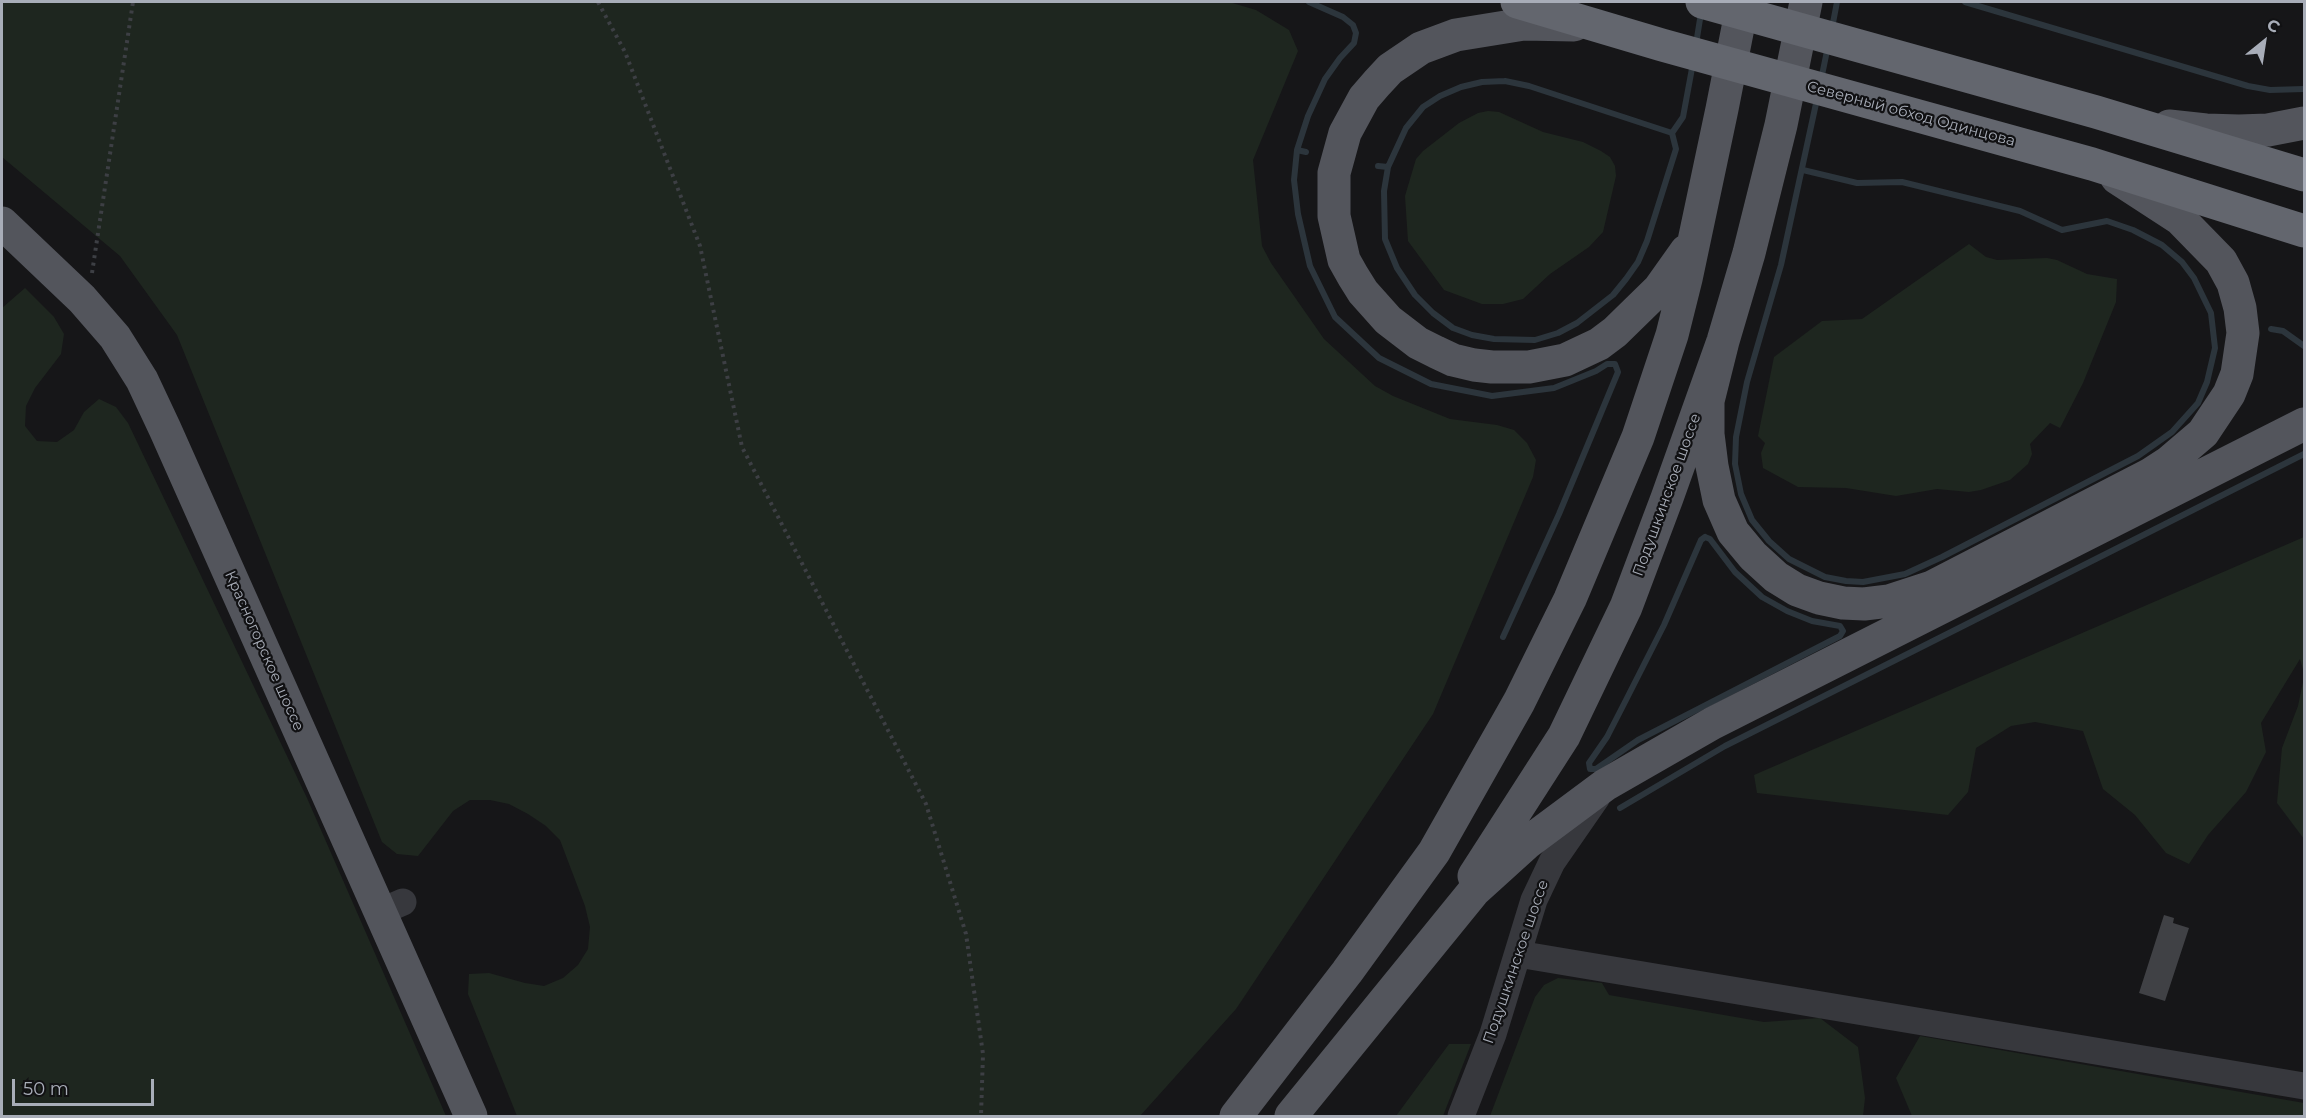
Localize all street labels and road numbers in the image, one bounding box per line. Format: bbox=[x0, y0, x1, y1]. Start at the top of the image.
street label: Северный обход Одинцова bbox=[1805, 77, 2017, 151]
street label: Подушкинское шоссе bbox=[1629, 411, 1705, 579]
street label: Красногорское шоссе bbox=[221, 568, 307, 734]
street label: Подушкинское шоссе bbox=[1479, 878, 1553, 1046]

